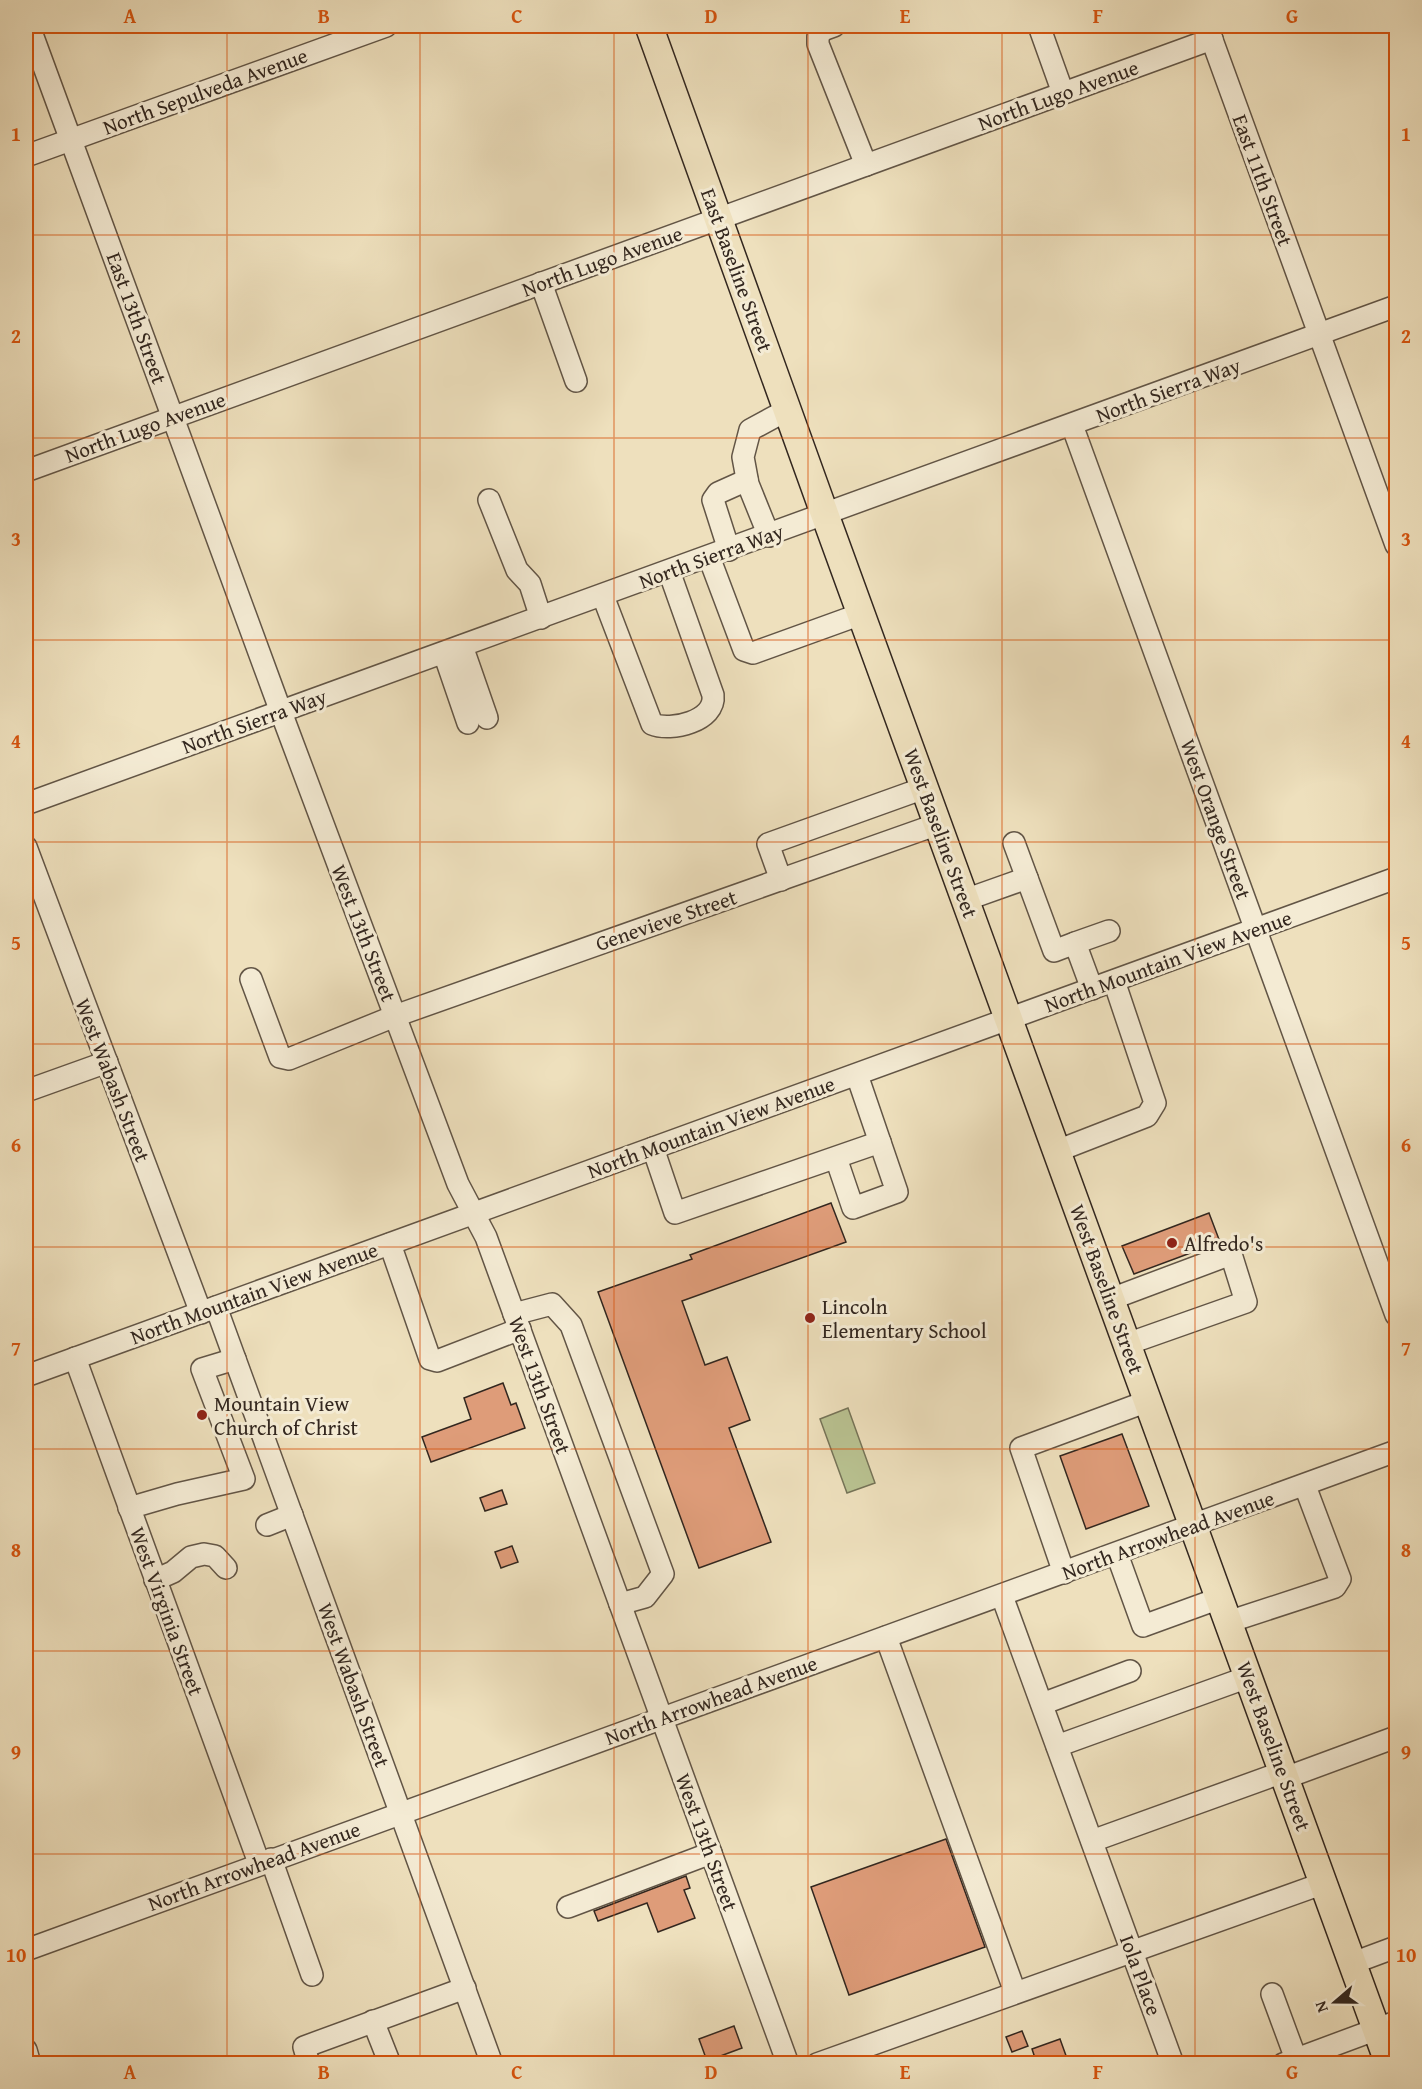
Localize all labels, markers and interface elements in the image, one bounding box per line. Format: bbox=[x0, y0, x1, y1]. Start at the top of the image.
text: A bbox=[124, 1, 137, 30]
text: B bbox=[318, 1, 330, 30]
text: C bbox=[511, 1, 523, 30]
text: D bbox=[704, 1, 718, 30]
text: E bbox=[900, 1, 911, 30]
text: F bbox=[1093, 1, 1103, 30]
text: G bbox=[1286, 1, 1298, 30]
street label: North Sepulveda Avenue bbox=[98, 39, 312, 142]
street label: North Lugo Avenue bbox=[973, 52, 1143, 138]
street label: East 11th Street bbox=[1225, 110, 1301, 251]
text: 1 bbox=[11, 119, 21, 148]
text: 1 bbox=[1401, 119, 1411, 148]
street label: East Baseline Street bbox=[693, 184, 781, 357]
street label: North Lugo Avenue bbox=[517, 218, 687, 304]
street label: East 13th Street bbox=[99, 248, 175, 389]
text: 2 bbox=[11, 321, 21, 350]
text: 2 bbox=[1401, 321, 1411, 350]
street label: North Sierra Way bbox=[1091, 349, 1245, 431]
street label: North Lugo Avenue bbox=[60, 384, 230, 470]
street label: North Sierra Way bbox=[634, 515, 788, 597]
text: 3 bbox=[11, 524, 21, 553]
text: 3 bbox=[1401, 524, 1411, 553]
street label: North Sierra Way bbox=[177, 680, 331, 762]
text: 4 bbox=[11, 726, 21, 755]
text: 4 bbox=[1401, 726, 1411, 755]
street label: West Orange Street bbox=[1173, 735, 1260, 904]
street label: West Baseline Street bbox=[896, 744, 986, 923]
street label: West 13th Street bbox=[324, 860, 405, 1007]
street label: Genevieve Street bbox=[591, 881, 741, 959]
street label: North Mountain View Avenue bbox=[1040, 902, 1296, 1020]
text: 5 bbox=[11, 928, 21, 957]
text: 5 bbox=[1401, 928, 1411, 957]
street label: West Wabash Street bbox=[68, 994, 159, 1167]
street label: North Mountain View Avenue bbox=[583, 1068, 839, 1186]
text: 6 bbox=[11, 1130, 21, 1159]
text: 6 bbox=[1401, 1130, 1411, 1159]
street label: West Baseline Street bbox=[1062, 1200, 1152, 1379]
place label: Alfredo's bbox=[1184, 1228, 1263, 1259]
street label: North Mountain View Avenue bbox=[126, 1234, 382, 1352]
marker: Alfredo's bbox=[1165, 1236, 1179, 1250]
place label: Lincoln Elementary School bbox=[822, 1291, 987, 1346]
marker: Lincoln Elementary School bbox=[803, 1311, 817, 1325]
street label: West 13th Street bbox=[501, 1312, 579, 1459]
text: 7 bbox=[11, 1333, 21, 1362]
text: 7 bbox=[1401, 1333, 1411, 1362]
place label: Mountain View Church of Christ bbox=[214, 1388, 358, 1443]
marker: Mountain View Church of Christ bbox=[195, 1408, 209, 1422]
street label: North Arrowhead Avenue bbox=[1057, 1482, 1279, 1588]
street label: West Virginia Street bbox=[122, 1522, 212, 1700]
text: 8 bbox=[11, 1535, 21, 1564]
text: 8 bbox=[1401, 1535, 1411, 1564]
street label: West Wabash Street bbox=[310, 1598, 398, 1772]
street label: North Arrowhead Avenue bbox=[600, 1647, 822, 1753]
street label: West Baseline Street bbox=[1229, 1657, 1319, 1836]
text: 9 bbox=[11, 1737, 21, 1766]
text: 9 bbox=[1401, 1737, 1411, 1766]
street label: West 13th Street bbox=[668, 1769, 746, 1916]
street label: North Arrowhead Avenue bbox=[143, 1813, 365, 1919]
street label: Iola Place bbox=[1112, 1930, 1170, 2020]
text: 10 bbox=[6, 1940, 26, 1969]
text: 10 bbox=[1396, 1940, 1416, 1969]
north arrow bbox=[1305, 1972, 1365, 2032]
text: N bbox=[1308, 1998, 1334, 2016]
text: A bbox=[124, 2057, 137, 2086]
text: B bbox=[318, 2057, 330, 2086]
text: C bbox=[511, 2057, 523, 2086]
text: D bbox=[704, 2057, 718, 2086]
text: E bbox=[900, 2057, 911, 2086]
text: F bbox=[1093, 2057, 1103, 2086]
text: G bbox=[1286, 2057, 1298, 2086]

